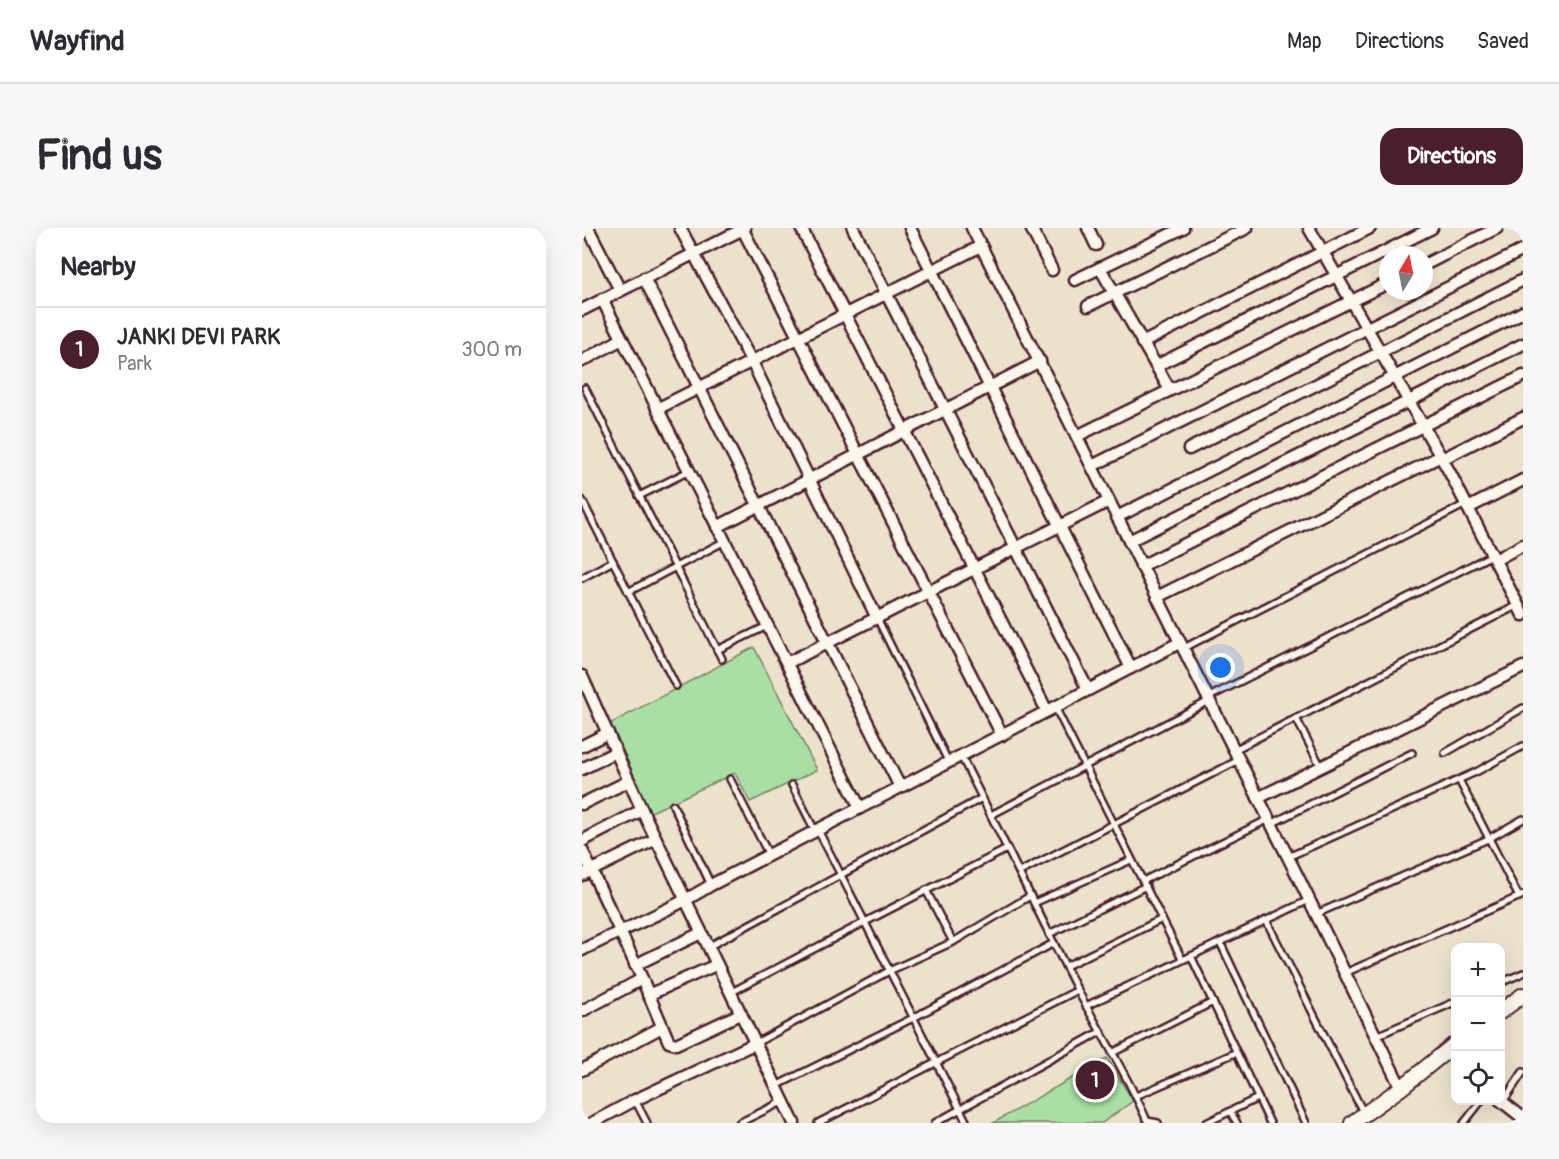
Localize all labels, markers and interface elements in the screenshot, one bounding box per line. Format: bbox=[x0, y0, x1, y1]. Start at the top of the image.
text: Wayfind bbox=[30, 24, 125, 59]
text: Map bbox=[1287, 28, 1322, 55]
text: Directions bbox=[1355, 28, 1444, 55]
text: Saved bbox=[1477, 28, 1529, 55]
button: Directions bbox=[1380, 128, 1523, 185]
text: Find us bbox=[36, 130, 162, 182]
north arrow bbox=[1379, 246, 1433, 300]
text: Nearby bbox=[60, 251, 136, 283]
text: JANKI DEVI PARK bbox=[117, 323, 280, 351]
text: 1 bbox=[76, 337, 83, 362]
text: 300 m bbox=[461, 337, 522, 362]
text: Park bbox=[117, 351, 152, 376]
your location bbox=[1206, 653, 1235, 682]
map controls bbox=[1451, 943, 1505, 1105]
button: + bbox=[1451, 943, 1505, 997]
button: − bbox=[1451, 997, 1505, 1051]
button: locate bbox=[1451, 1051, 1505, 1105]
pin: 1 bbox=[1076, 1058, 1114, 1102]

